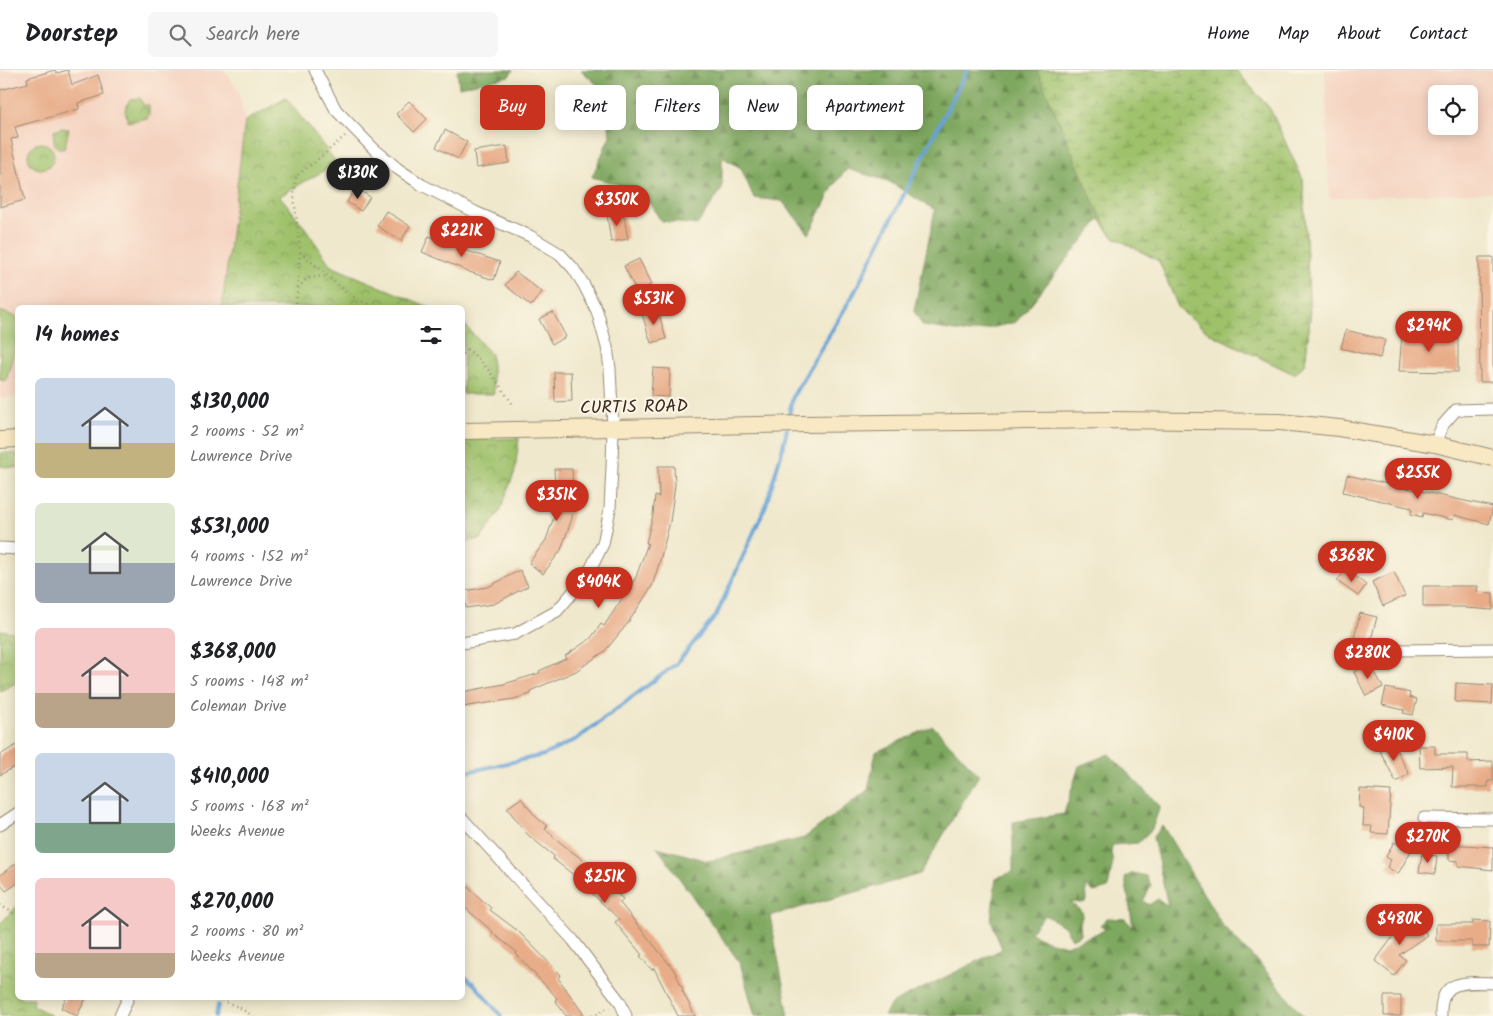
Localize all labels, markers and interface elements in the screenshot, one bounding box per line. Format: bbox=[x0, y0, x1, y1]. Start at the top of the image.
search box bbox=[148, 12, 498, 57]
text: Doorstep bbox=[25, 15, 118, 54]
text: Search here bbox=[206, 20, 300, 50]
text: Home bbox=[1207, 20, 1250, 49]
text: Map bbox=[1278, 20, 1309, 49]
text: About bbox=[1337, 20, 1381, 49]
text: Contact bbox=[1409, 20, 1468, 49]
icon: search bbox=[166, 21, 194, 49]
chip: Buy bbox=[480, 85, 545, 130]
chip: Rent bbox=[555, 85, 626, 130]
chip: Filters bbox=[636, 85, 719, 130]
chip: New bbox=[729, 85, 797, 130]
chip: Apartment bbox=[807, 85, 923, 130]
map controls bbox=[1428, 85, 1478, 135]
button: locate bbox=[1428, 85, 1478, 135]
pin: $130K bbox=[323, 158, 393, 200]
text: $130K bbox=[338, 161, 378, 186]
pin: $350K bbox=[582, 184, 652, 227]
text: $350K bbox=[595, 188, 639, 213]
pin: $221K bbox=[427, 216, 497, 258]
text: $221K bbox=[441, 219, 483, 244]
pin: $531K bbox=[619, 284, 689, 326]
text: $531K bbox=[634, 287, 674, 312]
pin: $294K bbox=[1394, 310, 1464, 353]
text: $294K bbox=[1406, 314, 1452, 339]
text: 14 homes bbox=[35, 319, 120, 352]
icon: filters bbox=[417, 321, 445, 349]
text: $130,000 bbox=[190, 386, 269, 419]
street label: CURTIS ROAD bbox=[580, 393, 689, 423]
icon: home bbox=[75, 398, 135, 458]
text: 2 rooms · 52 m² bbox=[190, 419, 304, 444]
text: Lawrence Drive bbox=[190, 444, 292, 469]
pin: $255K bbox=[1383, 458, 1453, 500]
text: $255K bbox=[1396, 461, 1440, 486]
pin: $351K bbox=[522, 480, 592, 522]
text: $351K bbox=[537, 483, 577, 508]
text: $531,000 bbox=[190, 511, 269, 544]
icon: home bbox=[75, 523, 135, 583]
pin: $368K bbox=[1317, 540, 1387, 583]
text: 4 rooms · 152 m² bbox=[190, 544, 308, 569]
text: $368K bbox=[1329, 544, 1375, 569]
pin: $404K bbox=[564, 566, 634, 609]
text: Lawrence Drive bbox=[190, 569, 292, 594]
text: $404K bbox=[577, 570, 621, 595]
text: $368,000 bbox=[190, 636, 276, 669]
pin: $280K bbox=[1333, 638, 1403, 680]
text: $280K bbox=[1345, 641, 1391, 666]
icon: home bbox=[75, 648, 135, 708]
text: 5 rooms · 148 m² bbox=[190, 669, 309, 694]
text: Coleman Drive bbox=[190, 694, 287, 719]
pin: $410K bbox=[1359, 720, 1429, 762]
text: $410K bbox=[1374, 723, 1414, 748]
text: $410,000 bbox=[190, 761, 269, 794]
icon: home bbox=[75, 773, 135, 833]
text: 5 rooms · 168 m² bbox=[190, 794, 309, 819]
text: Weeks Avenue bbox=[190, 819, 285, 844]
pin: $270K bbox=[1393, 822, 1463, 864]
text: $270K bbox=[1406, 825, 1450, 850]
pin: $251K bbox=[570, 862, 640, 904]
text: $251K bbox=[584, 865, 626, 890]
text: $270,000 bbox=[190, 886, 273, 919]
icon: home bbox=[75, 898, 135, 958]
pin: $480K bbox=[1365, 904, 1435, 946]
text: $480K bbox=[1377, 907, 1423, 932]
text: 2 rooms · 80 m² bbox=[190, 919, 303, 944]
text: Weeks Avenue bbox=[190, 944, 285, 969]

